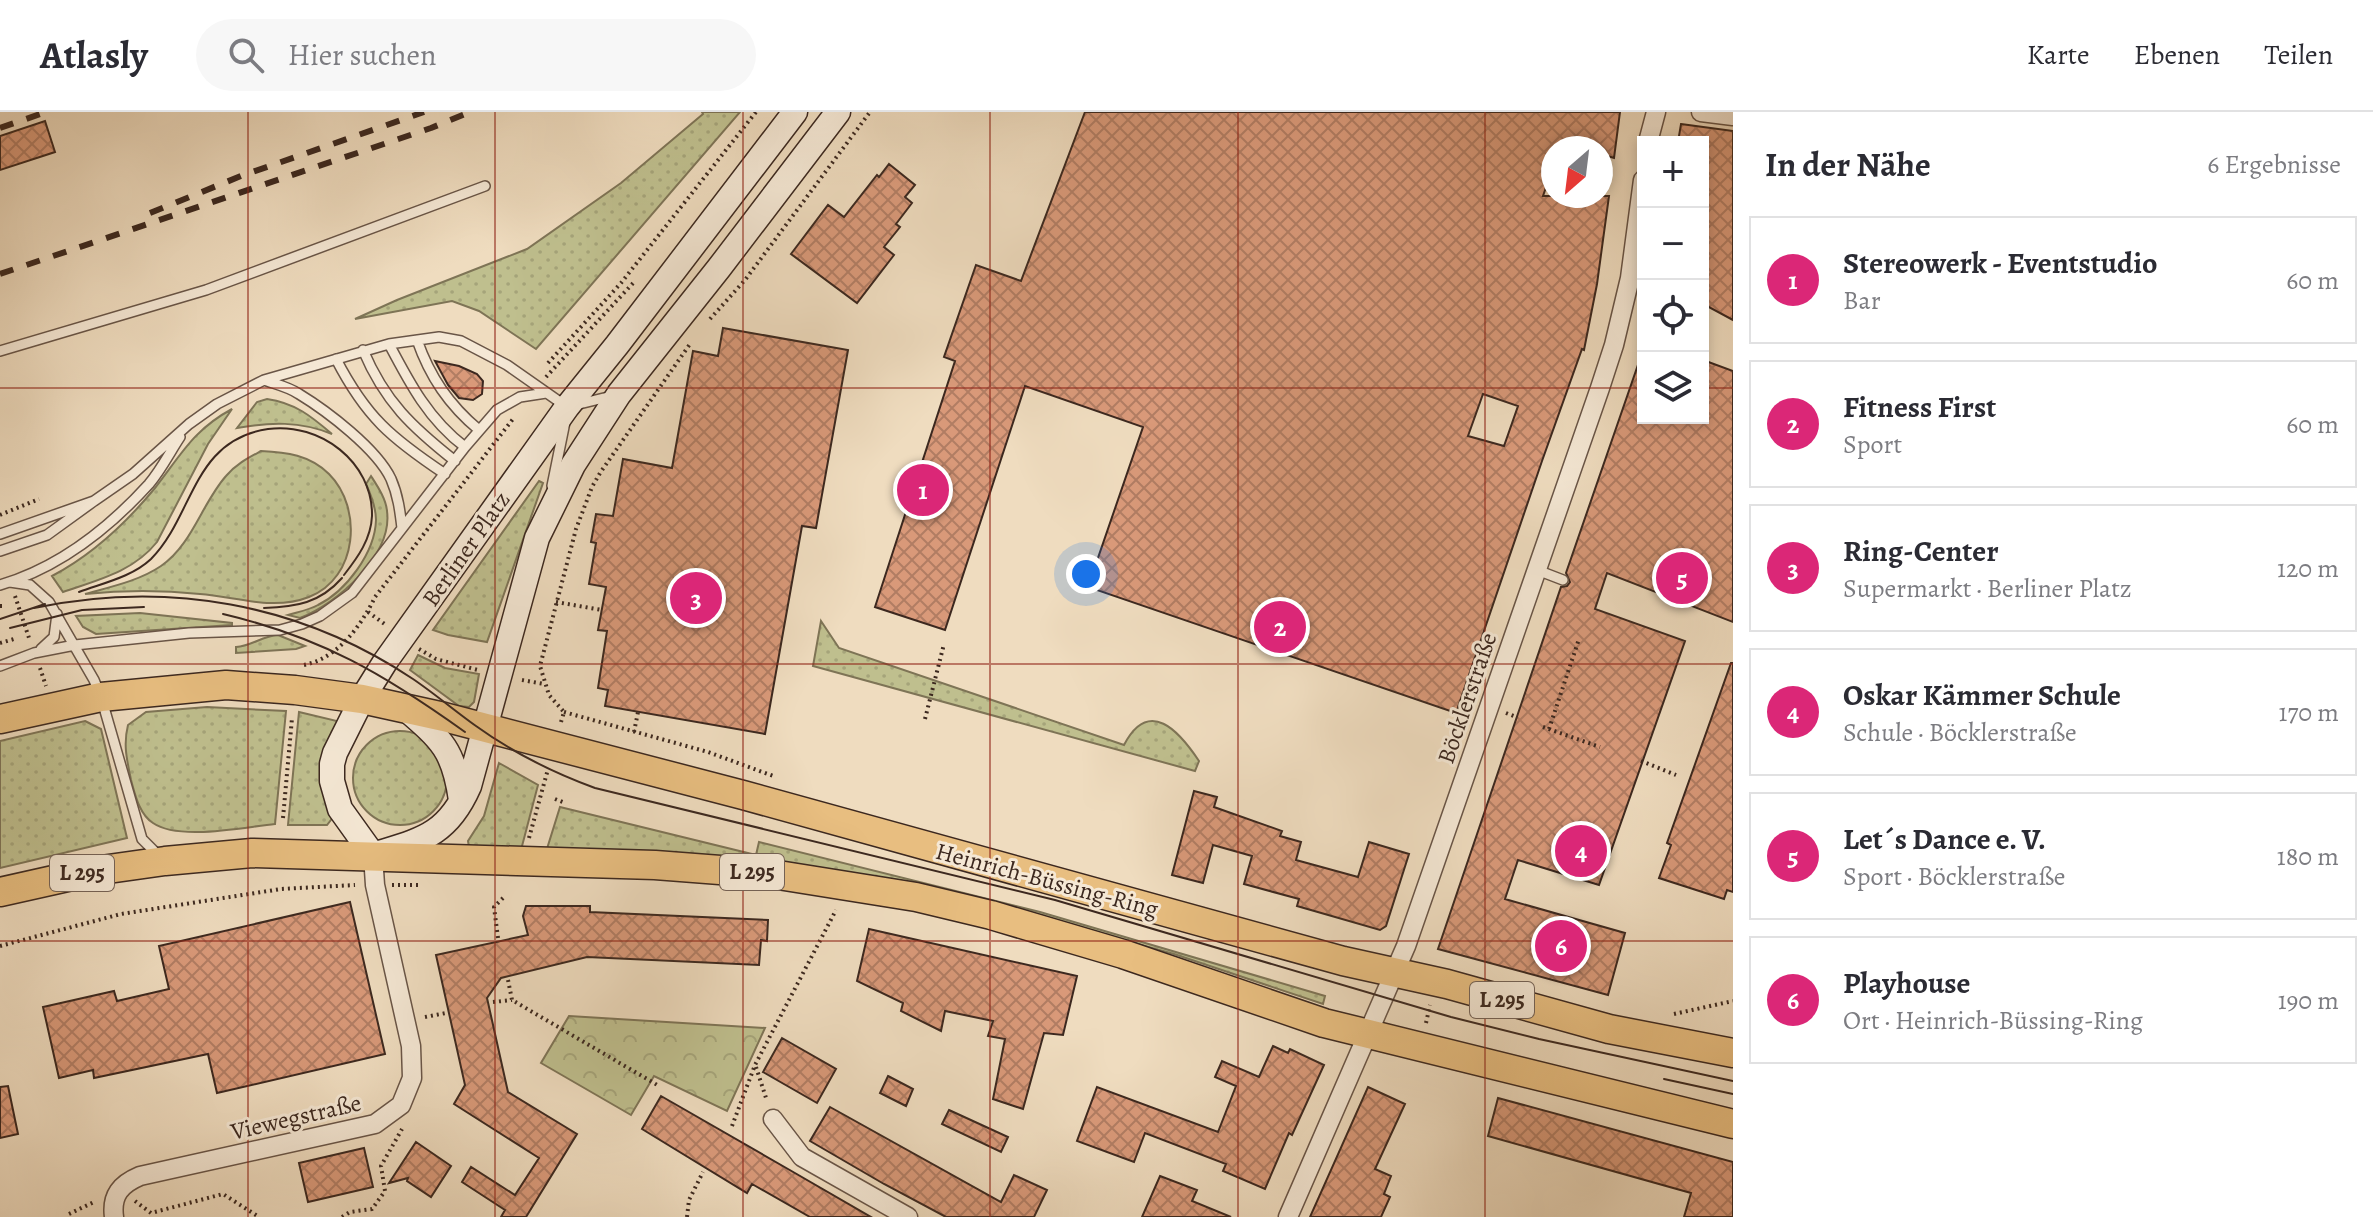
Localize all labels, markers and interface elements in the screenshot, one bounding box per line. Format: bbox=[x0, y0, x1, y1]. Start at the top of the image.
search box bbox=[196, 19, 756, 91]
text: Atlasly bbox=[40, 29, 148, 81]
icon: search bbox=[224, 33, 268, 77]
text: Hier suchen bbox=[288, 35, 436, 75]
text: Karte bbox=[2027, 36, 2090, 74]
text: Ebenen bbox=[2134, 36, 2220, 74]
text: Teilen bbox=[2264, 36, 2333, 74]
north arrow bbox=[1541, 136, 1613, 208]
map controls bbox=[1637, 136, 1709, 424]
button: + bbox=[1637, 136, 1709, 208]
text: In der Nähe bbox=[1765, 141, 1931, 188]
text: 6 Ergebnisse bbox=[2207, 147, 2341, 182]
button: − bbox=[1637, 208, 1709, 280]
text: Stereowerk - Eventstudio bbox=[1843, 243, 2157, 283]
text: 1 bbox=[1788, 263, 1798, 298]
text: 60 m bbox=[2286, 263, 2339, 298]
button: locate bbox=[1637, 280, 1709, 352]
text: Bar bbox=[1843, 283, 1881, 318]
button: layers bbox=[1637, 352, 1709, 424]
text: Fitness First bbox=[1843, 387, 1996, 427]
text: 2 bbox=[1787, 407, 1799, 442]
text: 60 m bbox=[2286, 407, 2339, 442]
text: Sport bbox=[1843, 427, 1902, 462]
pin: 1 bbox=[897, 460, 949, 520]
street label: Berliner Platz bbox=[415, 485, 517, 613]
text: Ring-Center bbox=[1843, 531, 1999, 571]
pin: 5 bbox=[1656, 548, 1708, 608]
text: 3 bbox=[1787, 551, 1799, 586]
text: 120 m bbox=[2277, 551, 2339, 586]
your location bbox=[1066, 554, 1106, 594]
pin: 3 bbox=[670, 568, 722, 628]
text: Supermarkt · Berliner Platz bbox=[1843, 571, 2132, 606]
pin: 2 bbox=[1254, 597, 1306, 657]
street label: Böcklerstraße bbox=[1430, 628, 1504, 768]
text: Oskar Kämmer Schule bbox=[1843, 675, 2121, 715]
text: 4 bbox=[1787, 695, 1799, 730]
text: 170 m bbox=[2279, 695, 2339, 730]
text: Schule · Böcklerstraße bbox=[1843, 715, 2077, 750]
text: Let´s Dance e. V. bbox=[1843, 819, 2046, 859]
pin: 4 bbox=[1555, 821, 1607, 881]
street label: Heinrich-Büssing-Ring bbox=[932, 835, 1162, 925]
text: 5 bbox=[1787, 839, 1799, 874]
text: 180 m bbox=[2277, 839, 2339, 874]
road number: L 295 bbox=[720, 854, 784, 890]
road number: L 295 bbox=[50, 855, 114, 891]
text: Sport · Böcklerstraße bbox=[1843, 859, 2065, 894]
pin: 6 bbox=[1535, 916, 1587, 976]
text: Playhouse bbox=[1843, 963, 1970, 1003]
road number: L 295 bbox=[1470, 982, 1534, 1018]
text: 6 bbox=[1787, 983, 1799, 1018]
text: 190 m bbox=[2278, 983, 2339, 1018]
text: Ort · Heinrich-Büssing-Ring bbox=[1843, 1003, 2143, 1038]
street label: Viewegstraße bbox=[227, 1086, 364, 1148]

